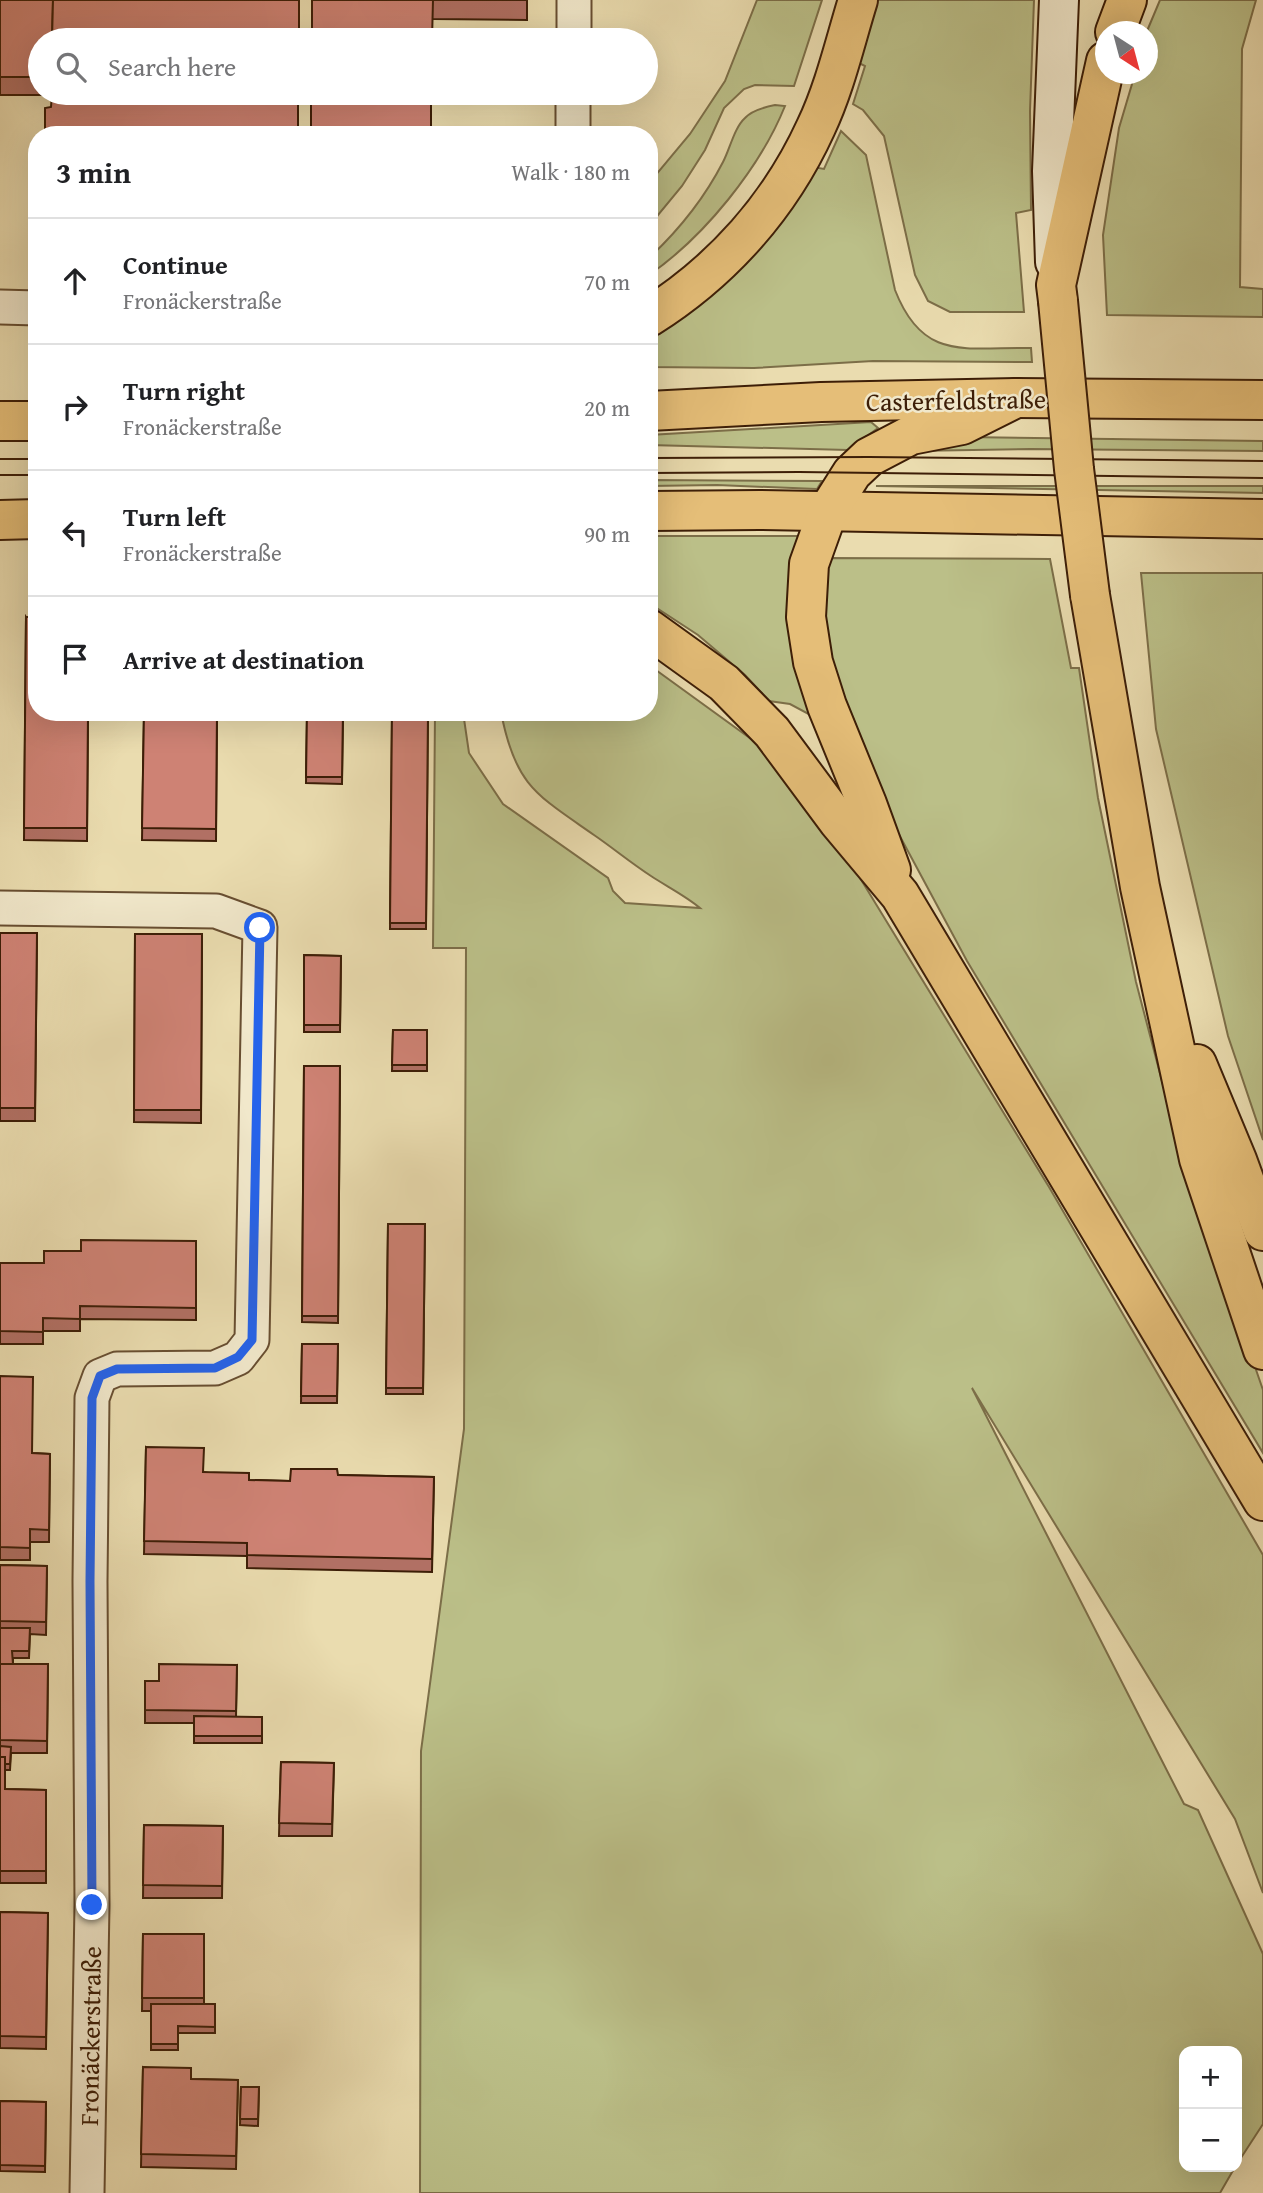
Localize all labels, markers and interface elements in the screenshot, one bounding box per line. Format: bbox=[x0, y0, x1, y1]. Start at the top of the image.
north arrow bbox=[1095, 21, 1158, 84]
search box bbox=[28, 28, 658, 105]
text: Search here bbox=[108, 47, 236, 86]
icon: search bbox=[52, 48, 90, 86]
text: 3 min bbox=[56, 150, 131, 194]
text: Walk · 180 m bbox=[511, 155, 630, 188]
text: Continue bbox=[123, 245, 228, 284]
icon: ahead bbox=[56, 262, 94, 300]
text: 70 m bbox=[584, 265, 630, 298]
text: Fronäckerstraße bbox=[123, 284, 282, 317]
text: Turn right bbox=[123, 371, 245, 410]
street label: Casterfeldstraße bbox=[866, 379, 1046, 421]
icon: right bbox=[56, 388, 94, 426]
text: 20 m bbox=[584, 391, 630, 424]
text: Fronäckerstraße bbox=[123, 410, 282, 443]
text: Turn left bbox=[123, 497, 226, 536]
icon: left bbox=[56, 514, 94, 552]
text: 90 m bbox=[584, 517, 630, 550]
text: Fronäckerstraße bbox=[123, 536, 282, 569]
icon: arrive bbox=[56, 640, 94, 678]
text: Arrive at destination bbox=[123, 640, 364, 679]
route start bbox=[244, 912, 275, 943]
route end bbox=[76, 1889, 107, 1920]
street label: Fronäckerstraße bbox=[69, 1946, 111, 2126]
map controls bbox=[1179, 2046, 1242, 2172]
button: + bbox=[1179, 2046, 1242, 2109]
button: − bbox=[1179, 2109, 1242, 2172]

